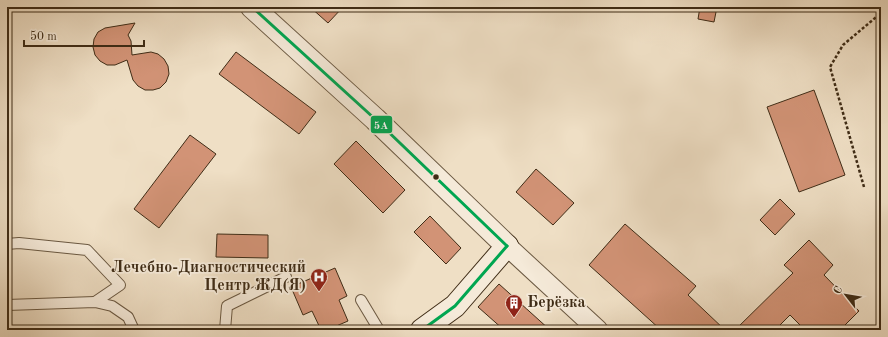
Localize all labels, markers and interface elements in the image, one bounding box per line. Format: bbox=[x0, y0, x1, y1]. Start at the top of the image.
scale bar bbox=[24, 22, 144, 48]
text: 50 m bbox=[30, 30, 57, 43]
line badge: 5А bbox=[370, 115, 393, 134]
text: 5А bbox=[374, 121, 389, 132]
unlabelled marker bbox=[431, 172, 441, 182]
place label: Лечебно-Диагностический Центр ЖД(Я) bbox=[111, 260, 306, 294]
hospital icon: Лечебно-Диагностический Центр ЖД(Я) bbox=[309, 267, 329, 292]
north arrow bbox=[826, 275, 866, 315]
text: С bbox=[832, 285, 845, 297]
building icon: Берёзка bbox=[504, 293, 524, 318]
place label: Берёзка bbox=[527, 295, 586, 311]

